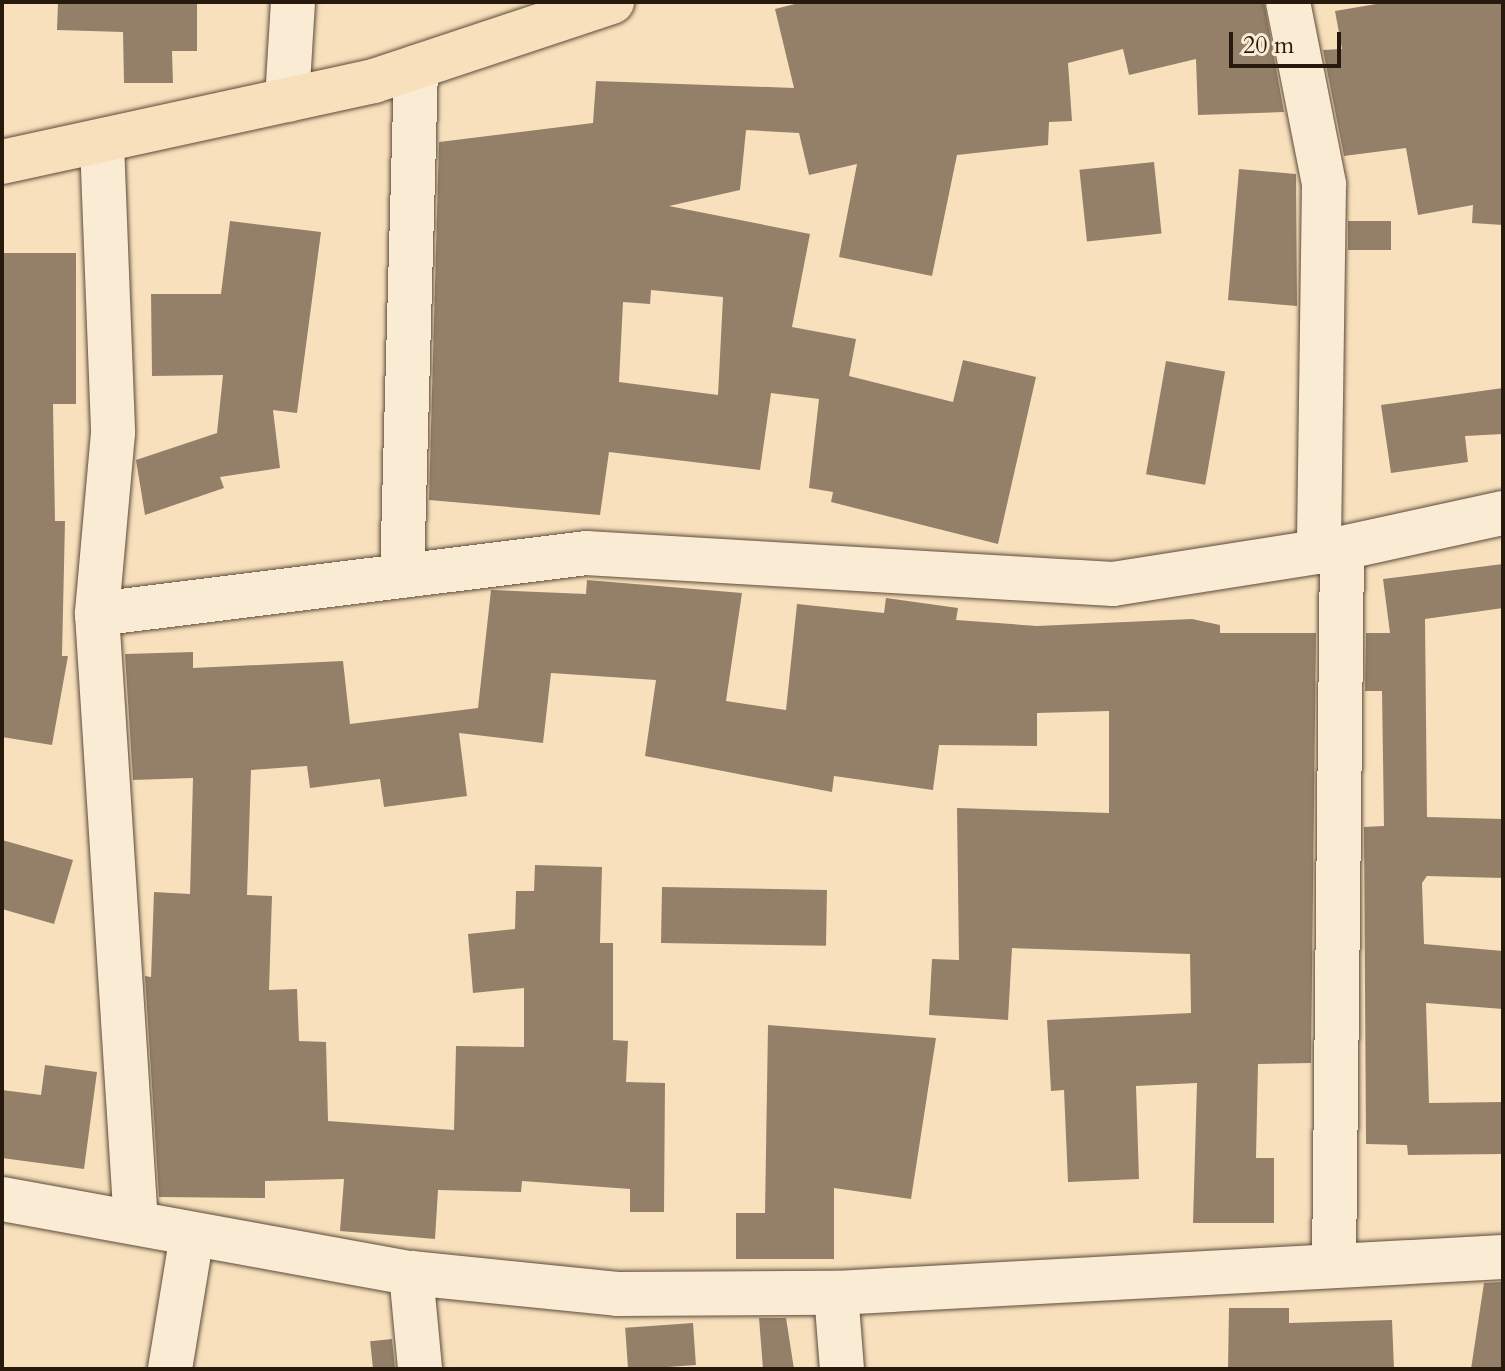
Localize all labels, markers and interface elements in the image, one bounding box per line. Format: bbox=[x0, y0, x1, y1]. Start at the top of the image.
scale bar bbox=[1233, 16, 1345, 66]
text: 20 m bbox=[1243, 29, 1294, 62]

